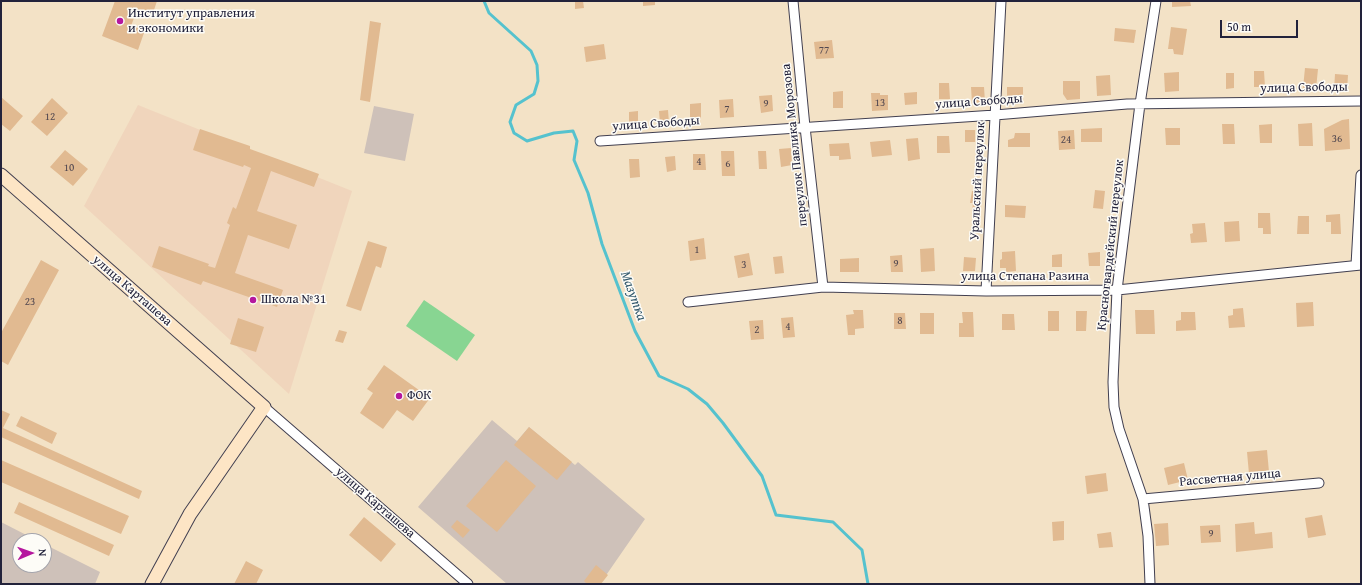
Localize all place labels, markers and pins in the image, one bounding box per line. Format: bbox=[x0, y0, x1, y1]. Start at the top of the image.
place label: Институт управления и экономики bbox=[128, 6, 255, 37]
marker: Институт управления и экономики bbox=[115, 16, 125, 26]
place label: Школа №31 bbox=[261, 292, 326, 308]
marker: Школа №31 bbox=[248, 295, 258, 305]
place label: ФОК bbox=[407, 388, 431, 404]
marker: ФОК bbox=[394, 391, 404, 401]

